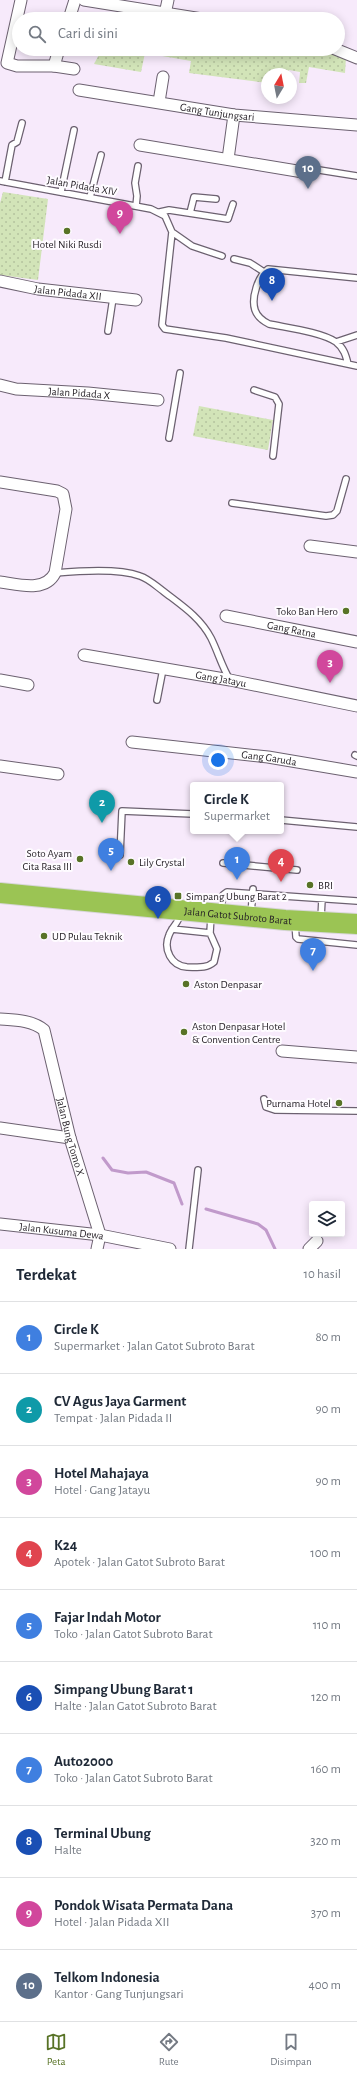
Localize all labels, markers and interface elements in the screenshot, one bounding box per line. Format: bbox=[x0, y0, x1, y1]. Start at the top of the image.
search box bbox=[12, 12, 345, 56]
icon: search bbox=[26, 23, 48, 45]
text: Cari di sini bbox=[58, 26, 118, 41]
north arrow bbox=[261, 68, 297, 104]
street label: Gang Tunjungsari bbox=[179, 101, 255, 122]
pin: 10 bbox=[295, 156, 321, 189]
street label: Jalan Pidada XIV bbox=[46, 174, 119, 198]
pin: 9 bbox=[107, 201, 133, 234]
marker: Hotel Niki Rusdi bbox=[62, 226, 72, 236]
place label: Hotel Niki Rusdi bbox=[32, 239, 102, 250]
pin: 8 bbox=[259, 268, 285, 301]
street label: Jalan Pidada XII bbox=[33, 283, 102, 302]
street label: Jalan Pidada X bbox=[48, 385, 111, 401]
place label: Toko Ban Hero bbox=[276, 606, 338, 617]
marker: Toko Ban Hero bbox=[341, 606, 351, 616]
street label: Gang Ratna bbox=[266, 619, 317, 639]
pin: 3 bbox=[317, 650, 343, 683]
street label: Gang Jatayu bbox=[195, 669, 248, 689]
street label: Gang Garuda bbox=[241, 749, 298, 767]
your location bbox=[208, 750, 228, 770]
popup bbox=[190, 782, 284, 834]
pin: 2 bbox=[89, 790, 115, 823]
text: Circle K bbox=[204, 792, 249, 807]
text: Supermarket bbox=[204, 810, 270, 823]
pin: 5 bbox=[98, 838, 124, 871]
pin: 1 bbox=[224, 847, 250, 880]
place label: Soto Ayam Cita Rasa III bbox=[22, 848, 72, 872]
pin: 4 bbox=[268, 849, 294, 882]
marker: Soto Ayam Cita Rasa III bbox=[75, 854, 85, 864]
marker: Lily Crystal bbox=[126, 857, 136, 867]
place label: Lily Crystal bbox=[139, 857, 185, 868]
marker: BRI bbox=[305, 880, 315, 890]
place label: BRI bbox=[318, 880, 333, 891]
pin: 6 bbox=[145, 886, 171, 919]
marker: Simpang Ubung Barat 2 bbox=[173, 891, 183, 901]
place label: Simpang Ubung Barat 2 bbox=[186, 891, 287, 902]
street label: Jalan Gatot Subroto Barat bbox=[184, 905, 293, 926]
marker: UD Pulau Teknik bbox=[39, 931, 49, 941]
place label: UD Pulau Teknik bbox=[52, 931, 122, 942]
pin: 7 bbox=[300, 938, 326, 971]
marker: Aston Denpasar bbox=[181, 979, 191, 989]
place label: Aston Denpasar bbox=[194, 979, 262, 990]
place label: Aston Denpasar Hotel & Convention Centre bbox=[192, 1021, 285, 1045]
marker: Aston Denpasar Hotel & Convention Centre bbox=[179, 1027, 189, 1037]
street label: Jalan Bung Tomo X bbox=[55, 1096, 87, 1177]
place label: Purnama Hotel bbox=[266, 1098, 331, 1109]
marker: Purnama Hotel bbox=[334, 1098, 344, 1108]
map controls bbox=[309, 1201, 345, 1237]
button: layers bbox=[309, 1201, 345, 1237]
street label: Jalan Kusuma Dewa bbox=[19, 1221, 105, 1241]
text: Terdekat bbox=[16, 1266, 76, 1283]
text: 10 hasil bbox=[304, 1268, 341, 1281]
text: Circle K bbox=[54, 1322, 99, 1337]
text: 1 bbox=[27, 1331, 31, 1344]
text: 80 m bbox=[315, 1331, 341, 1344]
text: Supermarket · Jalan Gatot Subroto Barat bbox=[54, 1340, 255, 1353]
text: CV Agus Jaya Garment bbox=[54, 1394, 186, 1409]
text: 2 bbox=[26, 1403, 32, 1416]
text: 90 m bbox=[315, 1403, 341, 1416]
text: Tempat · Jalan Pidada II bbox=[54, 1412, 172, 1425]
text: Hotel Mahajaya bbox=[54, 1466, 149, 1481]
text: 3 bbox=[26, 1475, 32, 1488]
text: 90 m bbox=[315, 1475, 341, 1488]
text: Hotel · Gang Jatayu bbox=[54, 1484, 150, 1497]
text: K24 bbox=[54, 1538, 77, 1553]
text: 4 bbox=[26, 1547, 32, 1560]
text: 100 m bbox=[310, 1547, 341, 1560]
text: Apotek · Jalan Gatot Subroto Barat bbox=[54, 1556, 225, 1569]
text: Fajar Indah Motor bbox=[54, 1610, 161, 1625]
text: 5 bbox=[26, 1619, 32, 1632]
text: 110 m bbox=[313, 1619, 341, 1632]
text: Toko · Jalan Gatot Subroto Barat bbox=[54, 1628, 213, 1641]
text: Simpang Ubung Barat 1 bbox=[54, 1682, 194, 1697]
text: 6 bbox=[26, 1691, 32, 1704]
text: 120 m bbox=[311, 1691, 341, 1704]
text: Halte · Jalan Gatot Subroto Barat bbox=[54, 1700, 217, 1713]
text: Auto2000 bbox=[54, 1754, 113, 1769]
text: 7 bbox=[26, 1763, 32, 1776]
text: 160 m bbox=[311, 1763, 341, 1776]
text: Toko · Jalan Gatot Subroto Barat bbox=[54, 1772, 213, 1785]
text: Terminal Ubung bbox=[54, 1826, 151, 1841]
text: 8 bbox=[26, 1835, 32, 1848]
text: 320 m bbox=[310, 1835, 341, 1848]
text: Halte bbox=[54, 1844, 82, 1857]
text: Pondok Wisata Permata Dana bbox=[54, 1898, 233, 1913]
text: 9 bbox=[26, 1907, 32, 1920]
text: 370 m bbox=[311, 1907, 341, 1920]
text: Hotel · Jalan Pidada XII bbox=[54, 1916, 169, 1929]
text: Telkom Indonesia bbox=[54, 1970, 160, 1985]
text: 10 bbox=[23, 1979, 35, 1992]
text: 400 m bbox=[308, 1979, 341, 1992]
text: Kantor · Gang Tunjungsari bbox=[54, 1988, 184, 2001]
tab: Peta bbox=[45, 2031, 67, 2068]
tab: Rute bbox=[158, 2031, 180, 2068]
tab: Disimpan bbox=[270, 2031, 312, 2068]

